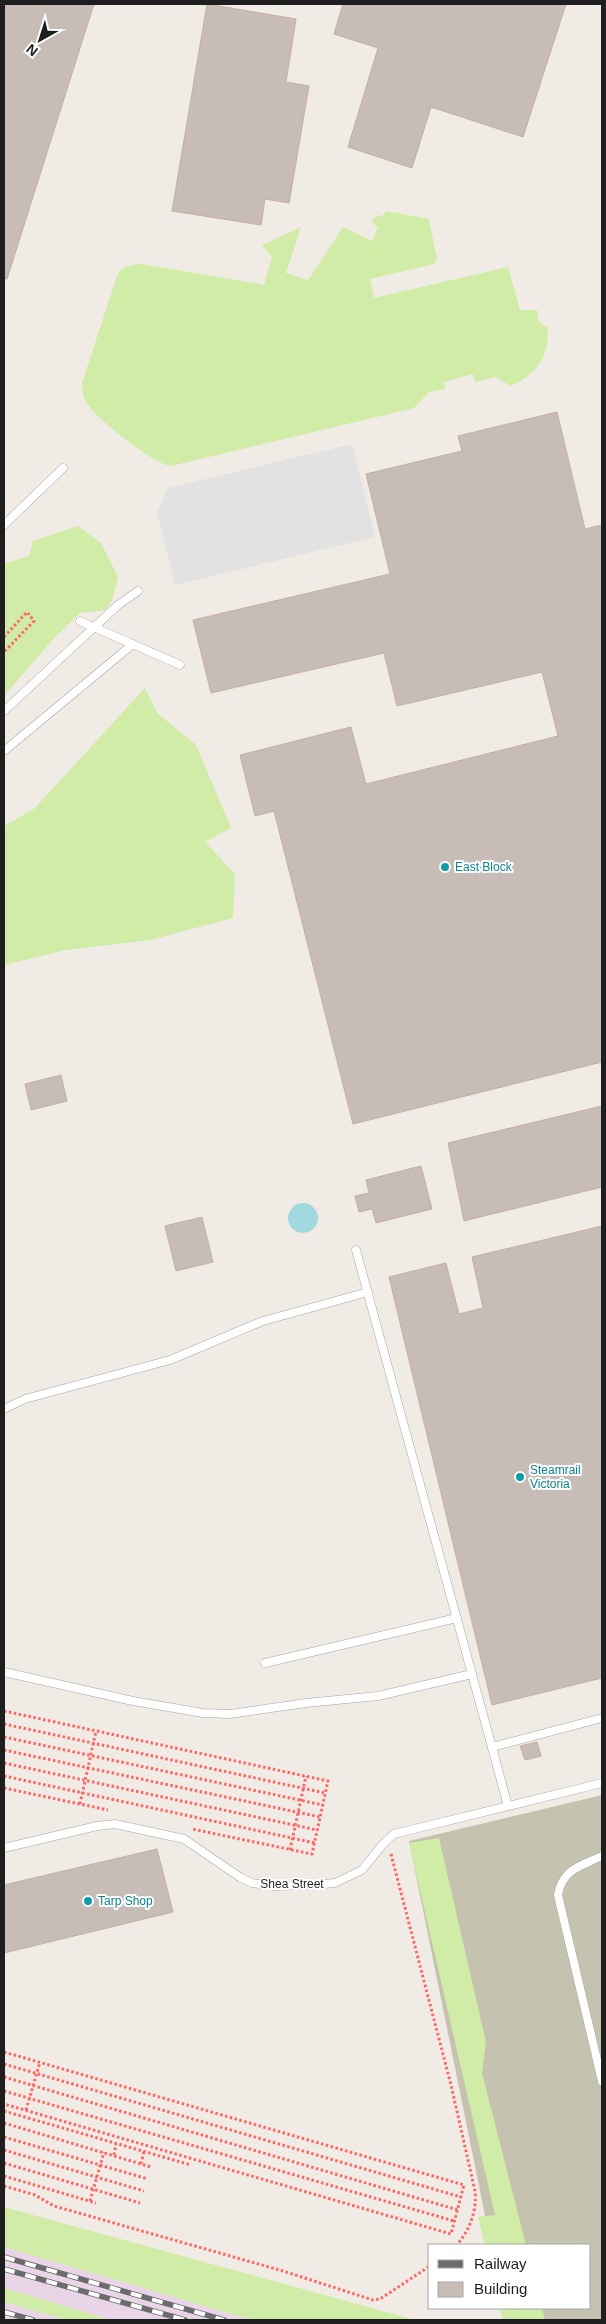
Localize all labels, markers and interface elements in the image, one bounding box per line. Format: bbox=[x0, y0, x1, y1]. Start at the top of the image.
north arrow bbox=[15, 15, 65, 65]
text: N bbox=[23, 41, 41, 60]
place label: East Block bbox=[455, 860, 513, 874]
marker: East Block bbox=[439, 861, 451, 873]
place label: Steamrail Victoria bbox=[530, 1463, 581, 1491]
marker: Steamrail Victoria bbox=[514, 1471, 526, 1483]
street label: Shea Street bbox=[260, 1877, 324, 1891]
place label: Tarp Shop bbox=[98, 1894, 153, 1908]
marker: Tarp Shop bbox=[82, 1895, 94, 1907]
legend bbox=[428, 2244, 591, 2309]
text: Railway bbox=[474, 2255, 527, 2272]
text: Building bbox=[474, 2280, 527, 2297]

